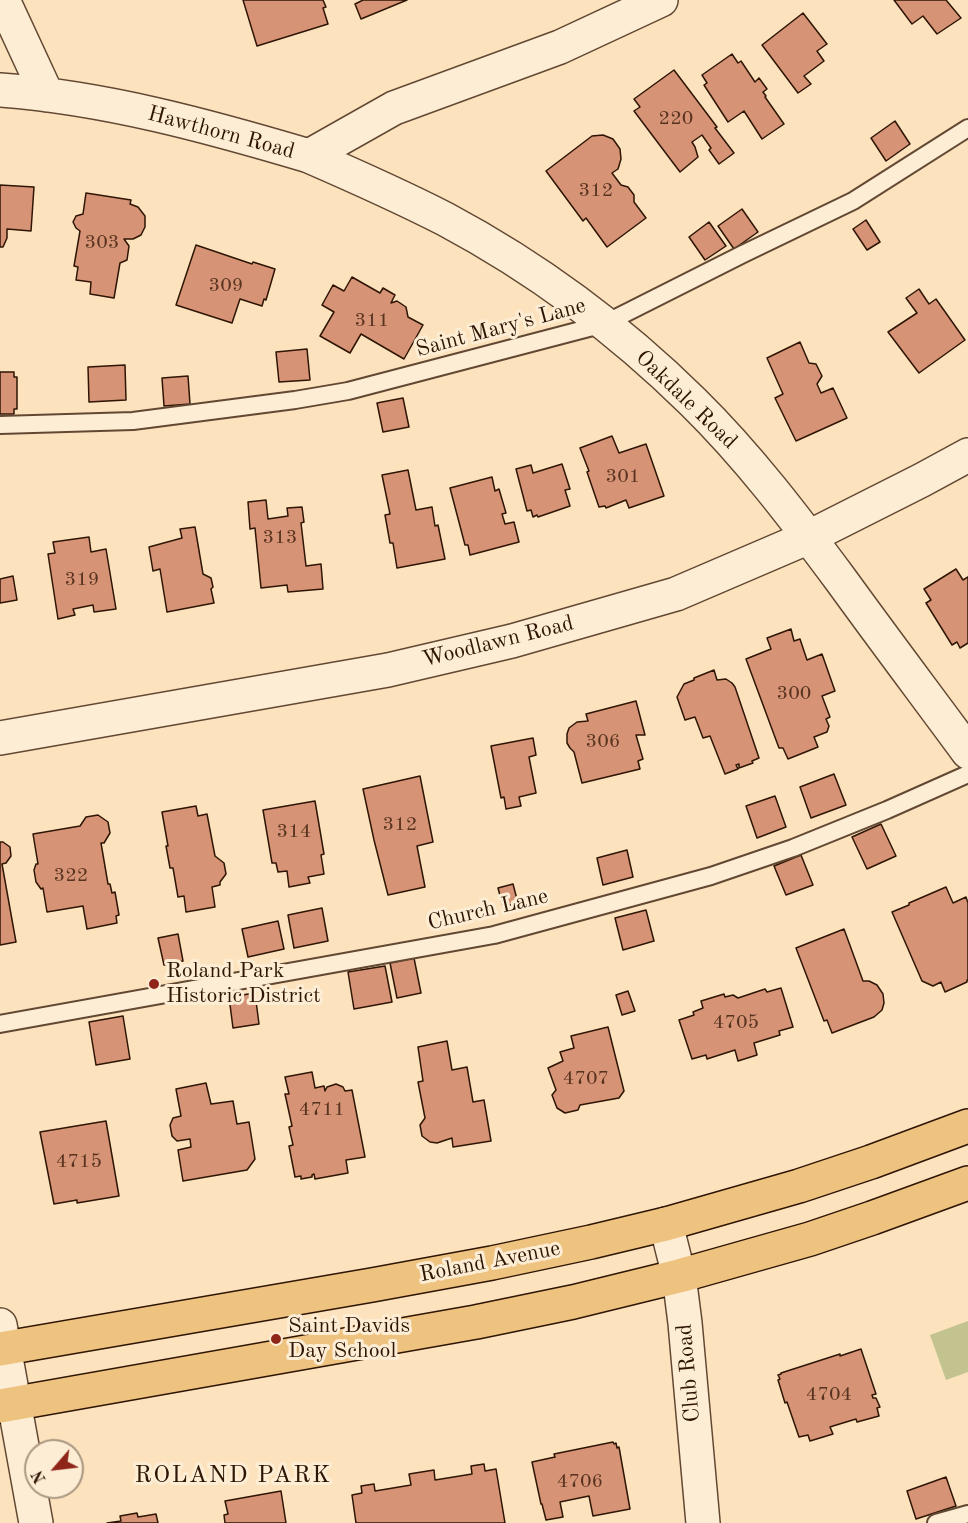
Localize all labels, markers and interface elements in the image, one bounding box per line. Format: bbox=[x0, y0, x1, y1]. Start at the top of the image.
street label: Hawthorn Road bbox=[144, 101, 298, 165]
house number: 220 bbox=[659, 107, 693, 131]
house number: 312 bbox=[579, 179, 613, 203]
house number: 303 bbox=[85, 231, 119, 255]
house number: 309 bbox=[209, 274, 243, 298]
street label: Saint Mary's Lane bbox=[413, 293, 589, 363]
house number: 311 bbox=[355, 309, 389, 333]
street label: Oakdale Road bbox=[630, 345, 742, 455]
house number: 301 bbox=[606, 465, 640, 489]
house number: 313 bbox=[263, 526, 297, 550]
house number: 319 bbox=[65, 568, 99, 592]
street label: Woodlawn Road bbox=[420, 610, 576, 674]
house number: 300 bbox=[777, 682, 811, 706]
house number: 306 bbox=[586, 730, 620, 754]
house number: 312 bbox=[383, 813, 417, 837]
house number: 314 bbox=[277, 820, 311, 844]
house number: 322 bbox=[54, 864, 88, 888]
street label: Church Lane bbox=[425, 883, 551, 937]
place label: Roland Park Historic District bbox=[166, 958, 321, 1010]
marker: Roland Park Historic District bbox=[147, 977, 161, 991]
house number: 4705 bbox=[713, 1011, 759, 1035]
house number: 4707 bbox=[563, 1067, 609, 1091]
house number: 4711 bbox=[299, 1098, 345, 1122]
house number: 4715 bbox=[56, 1150, 102, 1174]
street label: Roland Avenue bbox=[417, 1235, 563, 1289]
place label: Saint Davids Day School bbox=[288, 1313, 410, 1364]
street label: Club Road bbox=[672, 1323, 706, 1423]
marker: Saint Davids Day School bbox=[269, 1332, 283, 1346]
house number: 4704 bbox=[806, 1383, 852, 1407]
north arrow bbox=[24, 1439, 84, 1499]
district label: ROLAND PARK bbox=[134, 1462, 332, 1490]
text: N bbox=[30, 1467, 50, 1486]
house number: 4706 bbox=[557, 1470, 603, 1494]

